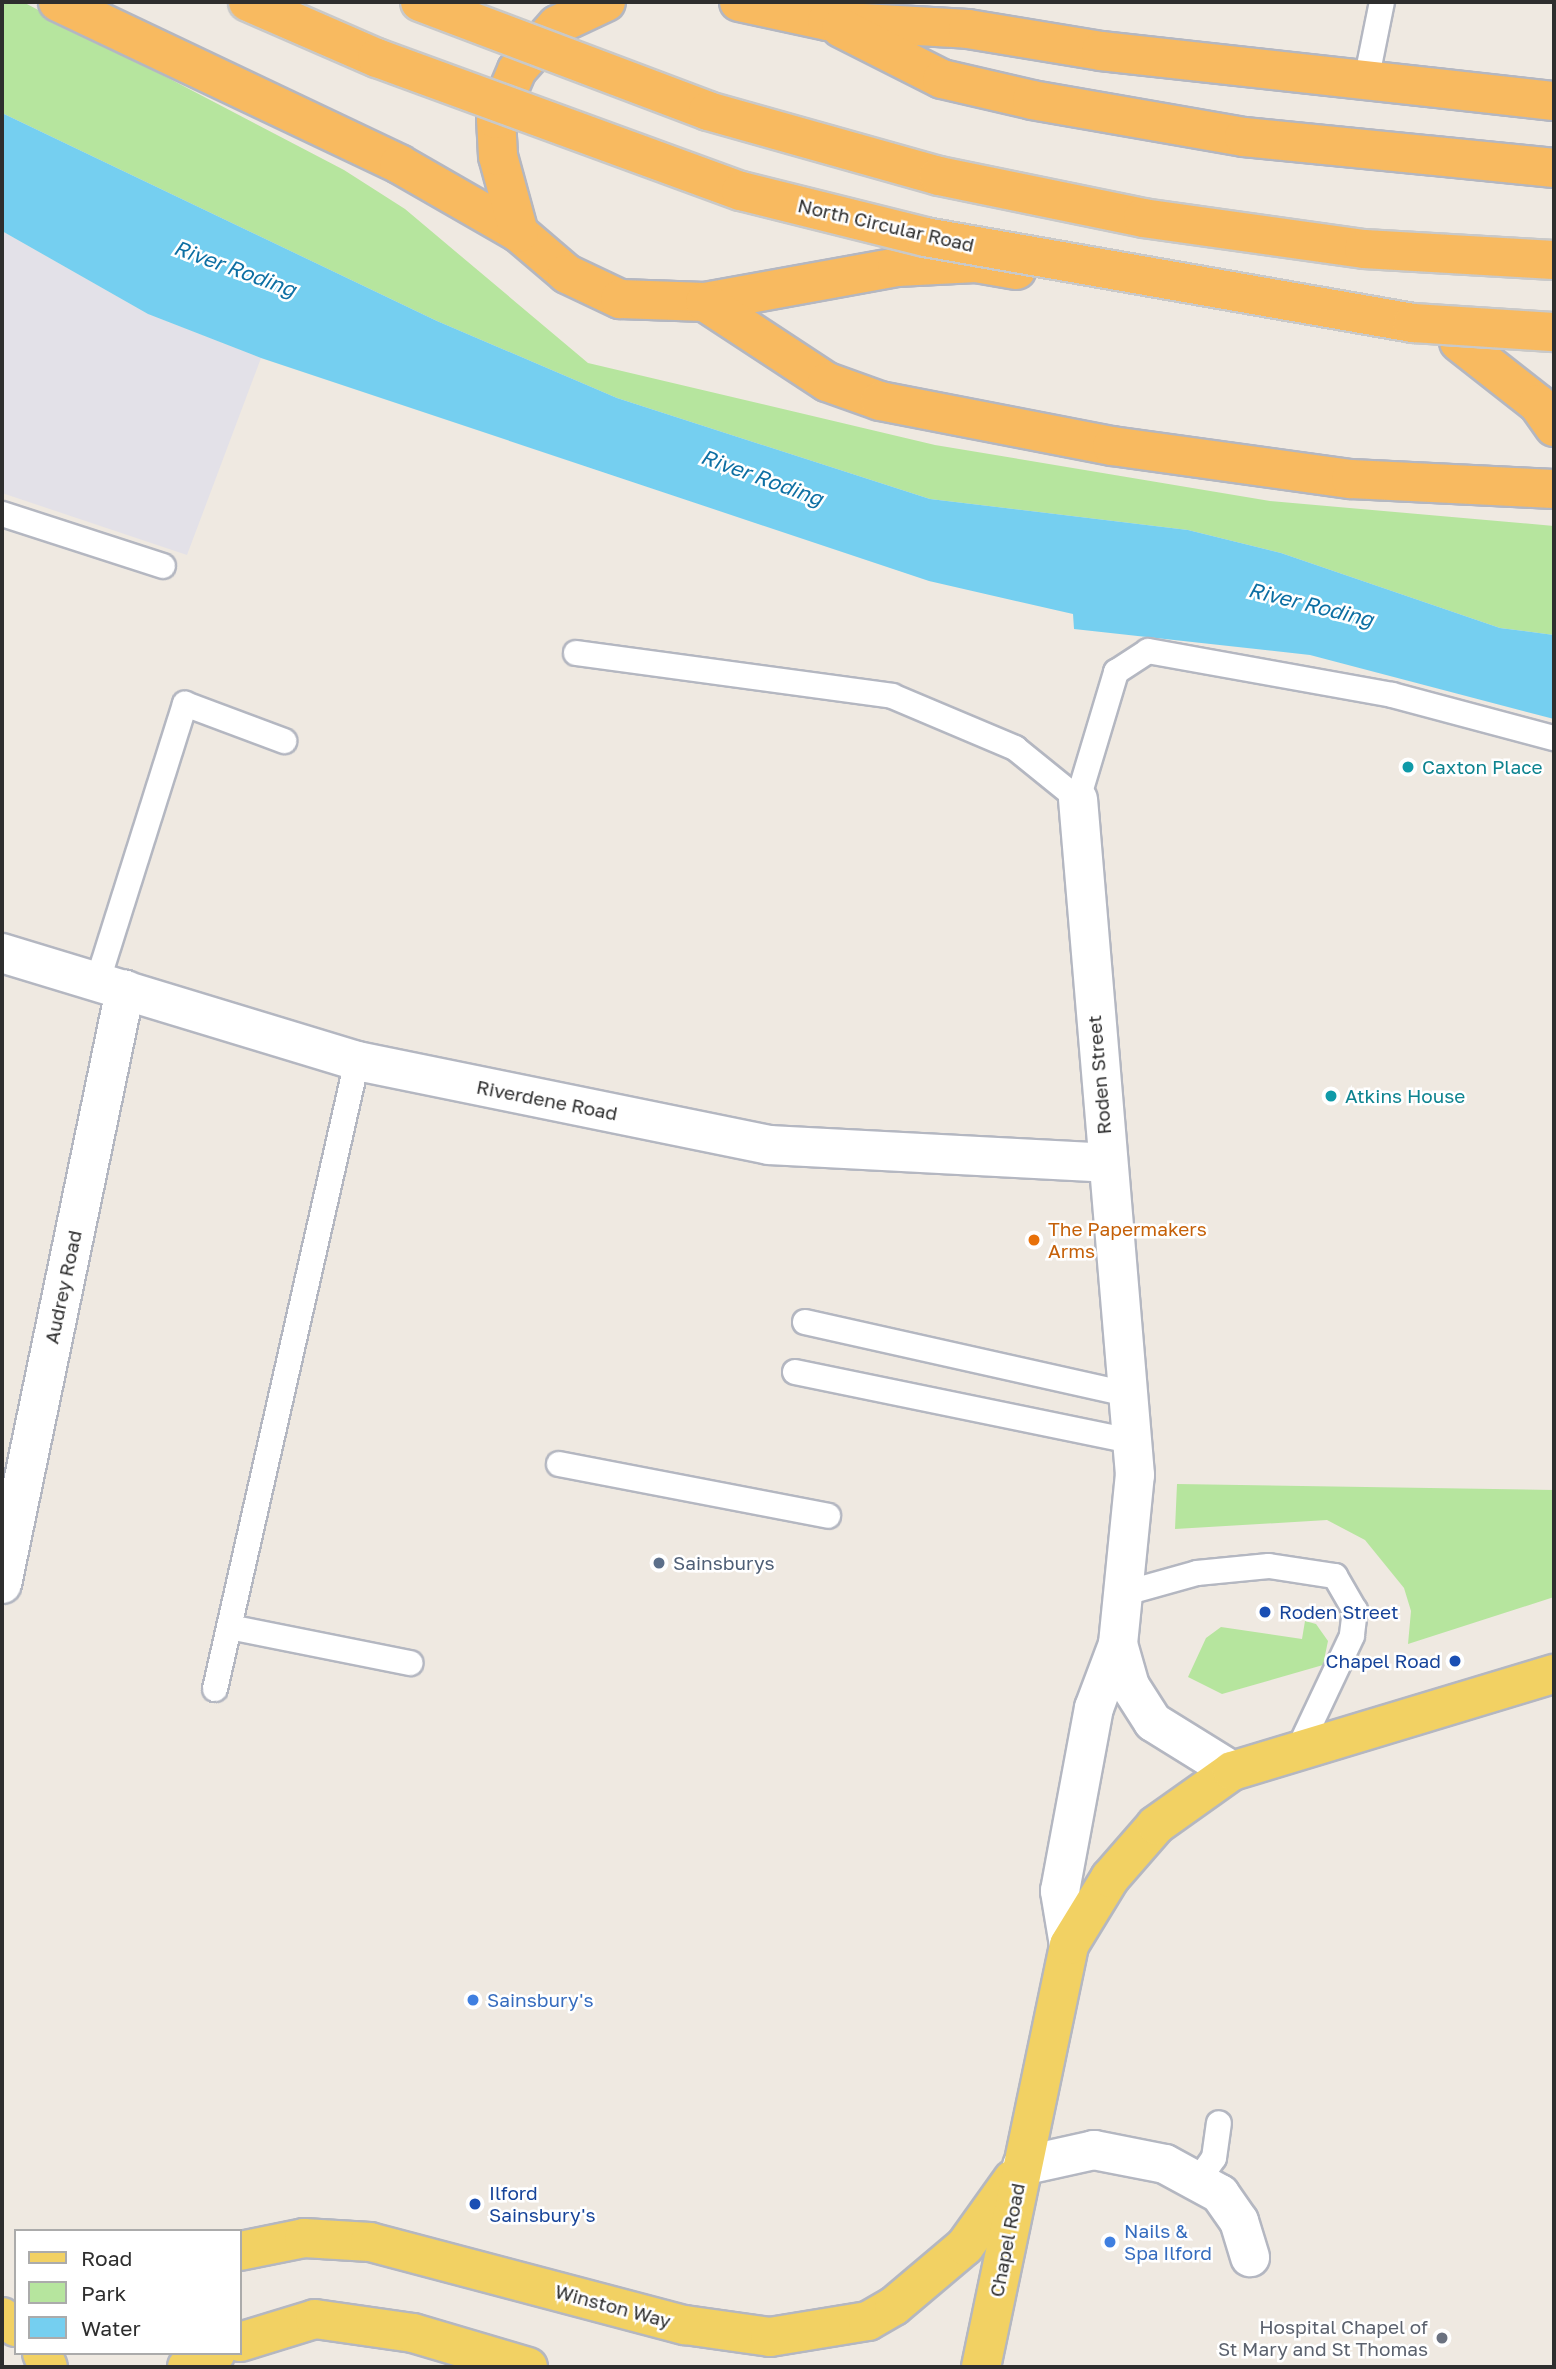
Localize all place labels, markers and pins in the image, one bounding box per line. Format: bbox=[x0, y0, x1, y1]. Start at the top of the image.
place label: Caxton Place bbox=[1422, 756, 1543, 778]
marker: Caxton Place bbox=[1400, 759, 1416, 775]
place label: Atkins House bbox=[1345, 1085, 1465, 1107]
marker: Atkins House bbox=[1323, 1088, 1339, 1104]
place label: The Papermakers Arms bbox=[1048, 1218, 1207, 1262]
marker: The Papermakers Arms bbox=[1026, 1232, 1042, 1248]
place label: Sainsburys bbox=[673, 1552, 775, 1574]
marker: Sainsburys bbox=[651, 1555, 667, 1571]
place label: Roden Street bbox=[1279, 1601, 1399, 1623]
marker: Roden Street bbox=[1257, 1604, 1273, 1620]
place label: Chapel Road bbox=[1326, 1650, 1441, 1672]
marker: Chapel Road bbox=[1447, 1653, 1463, 1669]
place label: Sainsbury's bbox=[487, 1989, 594, 2011]
marker: Sainsbury's bbox=[465, 1992, 481, 2008]
place label: Ilford Sainsbury's bbox=[489, 2182, 596, 2226]
marker: Ilford Sainsbury's bbox=[467, 2196, 483, 2212]
place label: Nails & Spa Ilford bbox=[1124, 2220, 1212, 2264]
marker: Nails & Spa Ilford bbox=[1102, 2234, 1118, 2250]
place label: Hospital Chapel of St Mary and St Thomas bbox=[1218, 2316, 1428, 2360]
marker: Hospital Chapel of St Mary and St Thomas bbox=[1434, 2330, 1450, 2346]

